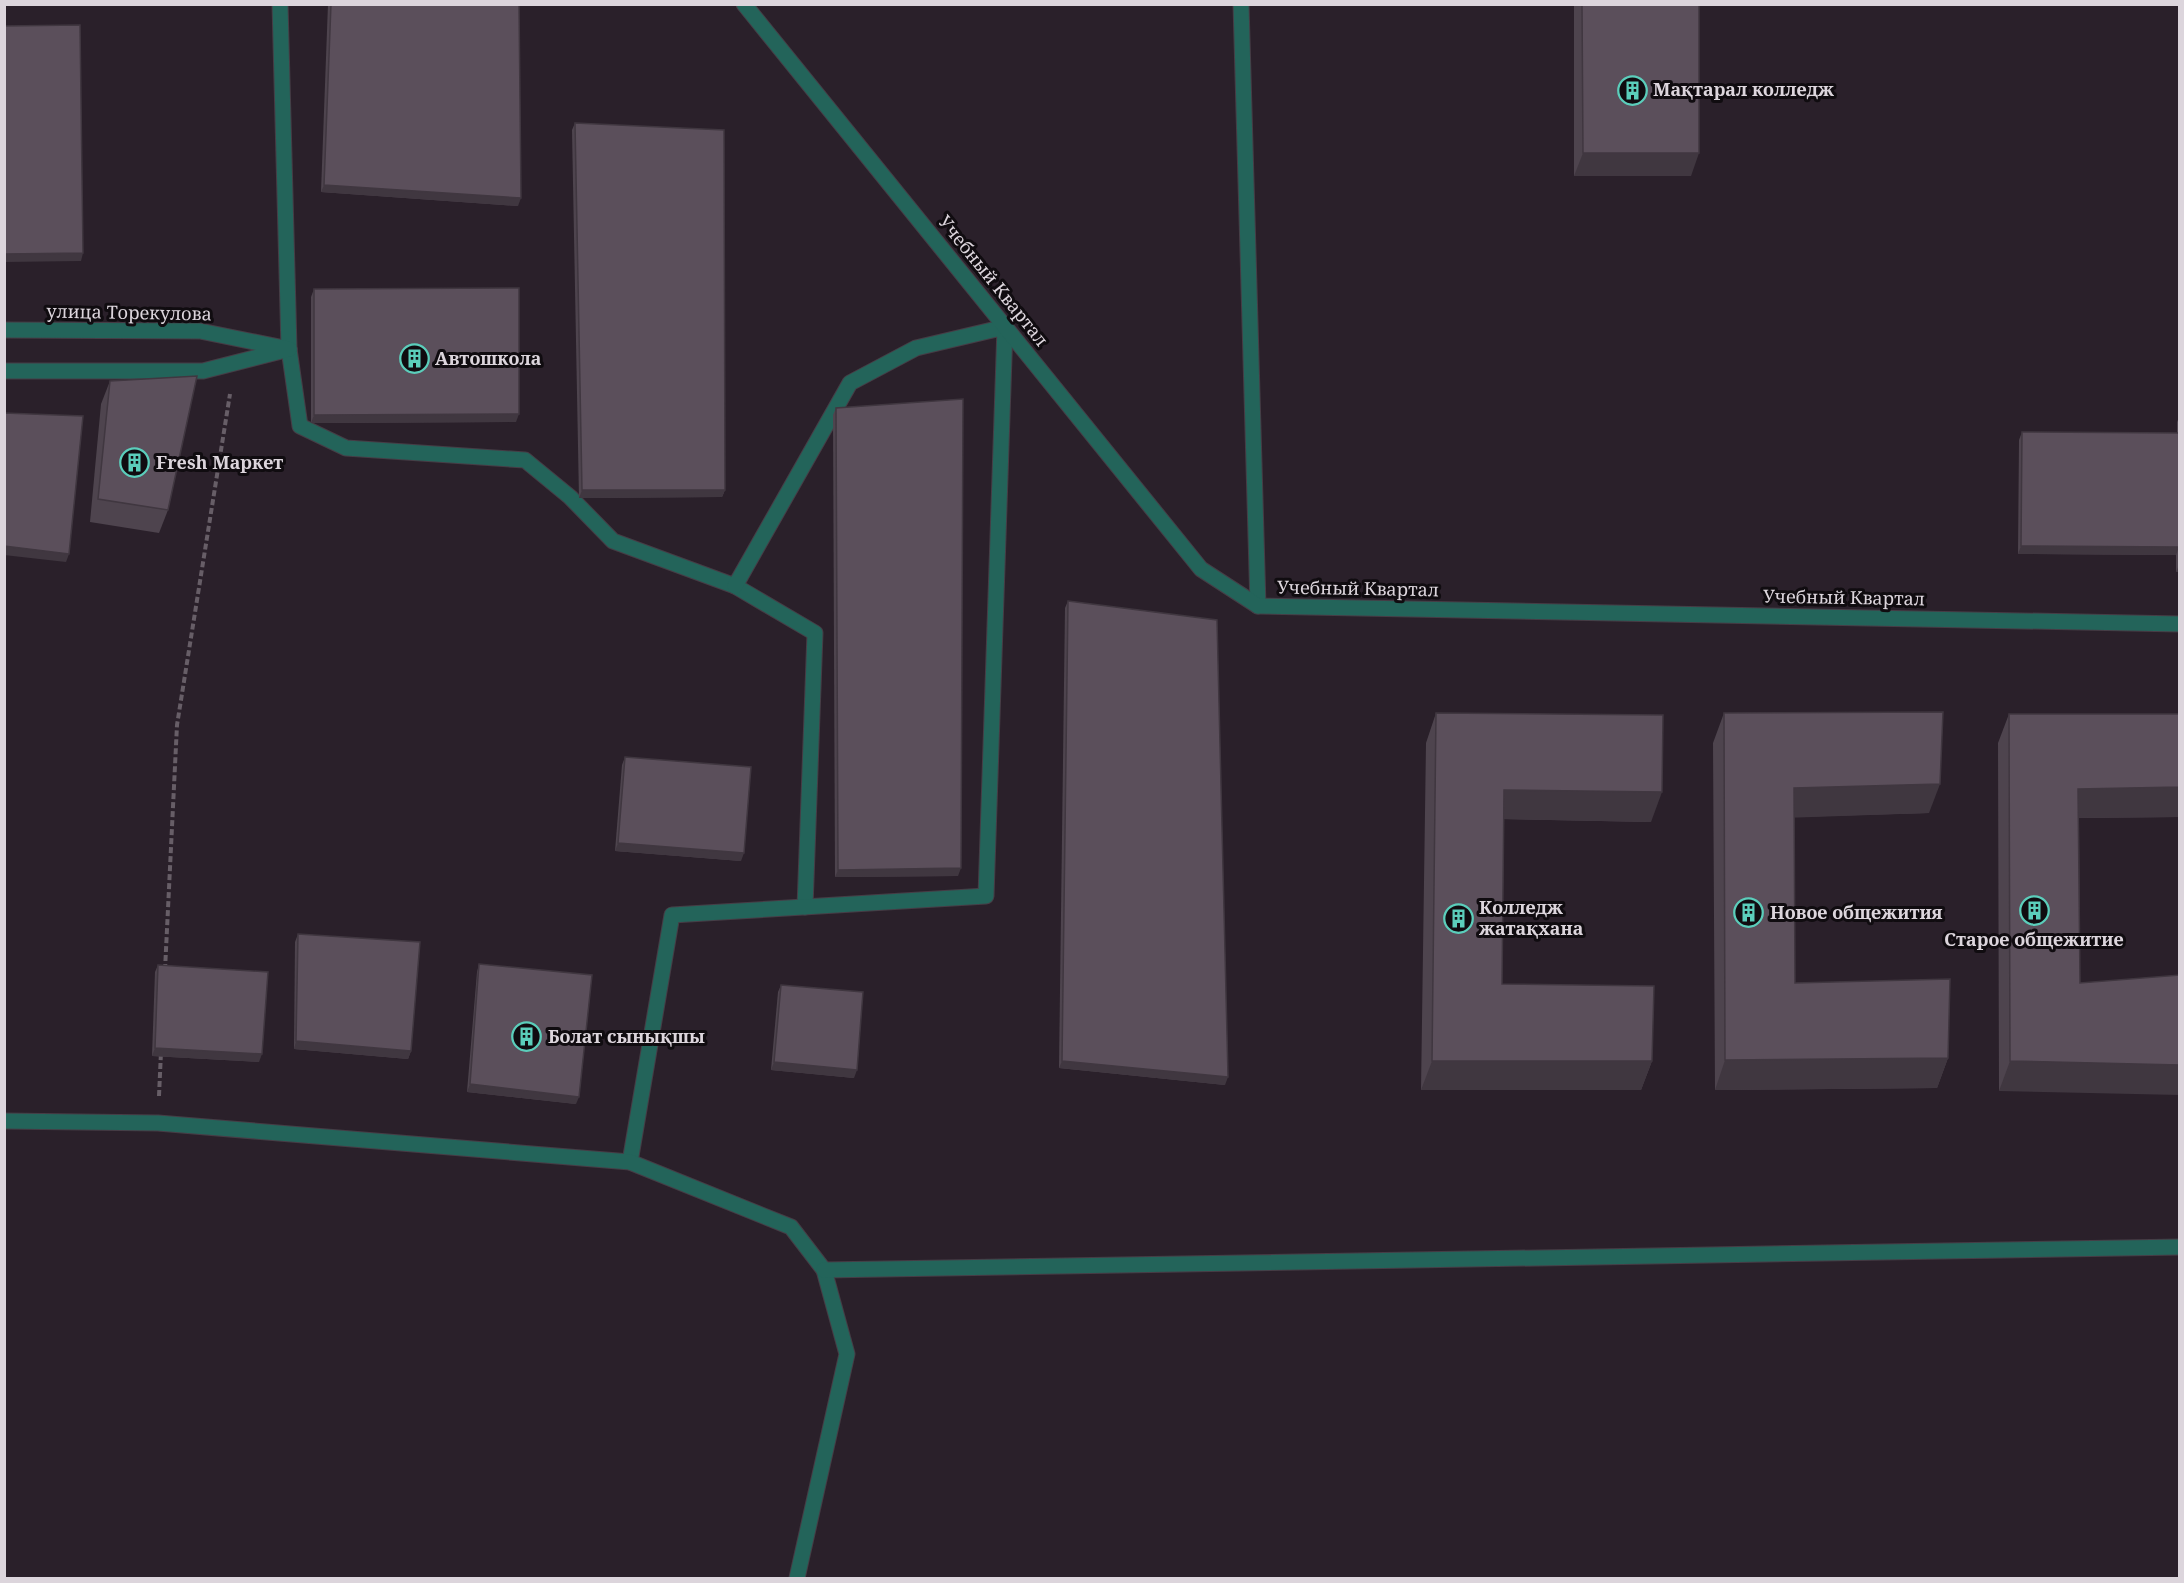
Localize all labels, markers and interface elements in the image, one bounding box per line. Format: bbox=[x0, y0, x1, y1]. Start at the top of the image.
building icon: Мақтарал колледж bbox=[1616, 74, 1648, 106]
place label: Мақтарал колледж bbox=[1653, 77, 1834, 101]
street label: Учебный Квартал bbox=[933, 210, 1054, 351]
street label: улица Торекулова bbox=[46, 299, 212, 325]
building icon: Автошкола bbox=[398, 343, 430, 375]
place label: Автошкола bbox=[435, 346, 542, 370]
building icon: Fresh Маркет bbox=[119, 447, 151, 479]
place label: Fresh Маркет bbox=[156, 450, 283, 474]
street label: Учебный Квартал bbox=[1277, 575, 1439, 601]
street label: Учебный Квартал bbox=[1763, 584, 1925, 610]
place label: Колледж жатақхана bbox=[1479, 895, 1584, 940]
building icon: Старое общежитие bbox=[2018, 895, 2050, 927]
building icon: Новое общежития bbox=[1733, 897, 1765, 929]
place label: Новое общежития bbox=[1770, 900, 1943, 924]
building icon: Колледж жатақхана bbox=[1442, 902, 1474, 934]
place label: Старое общежитие bbox=[1944, 927, 2124, 951]
building icon: Болат сынықшы bbox=[511, 1021, 543, 1053]
place label: Болат сынықшы bbox=[548, 1024, 705, 1048]

